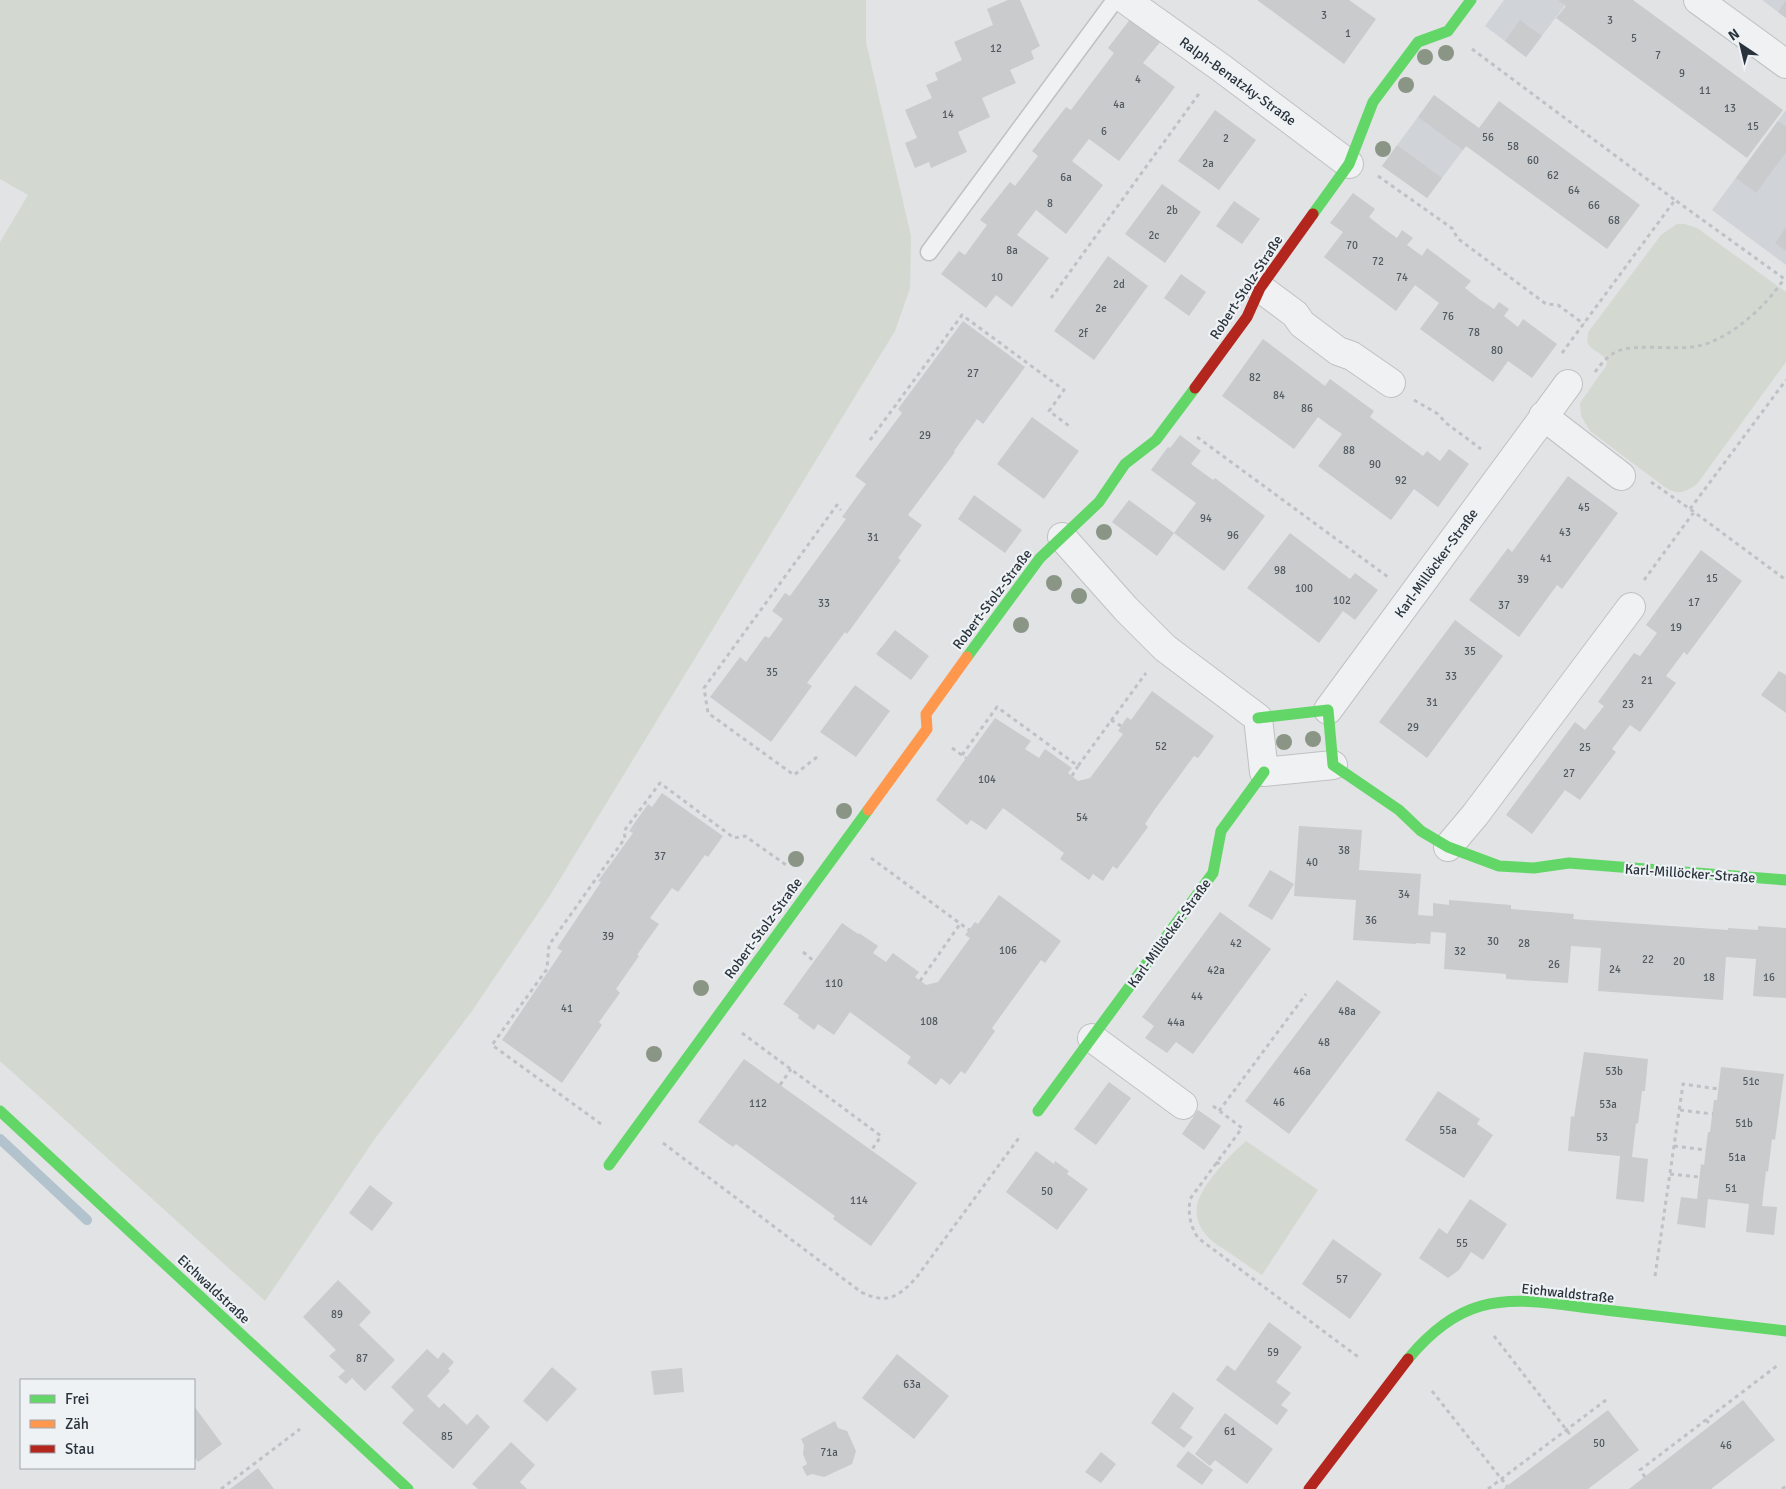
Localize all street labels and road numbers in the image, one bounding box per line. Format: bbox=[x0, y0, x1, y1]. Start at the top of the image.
street label: Ralph-Benatzky-Straße bbox=[1176, 33, 1299, 129]
street label: Robert-Stolz-Straße bbox=[1206, 232, 1286, 343]
street label: Karl-Millöcker-Straße bbox=[1391, 505, 1482, 621]
street label: Robert-Stolz-Straße bbox=[949, 546, 1036, 653]
street label: Karl-Millöcker-Straße bbox=[1624, 860, 1756, 887]
street label: Robert-Stolz-Straße bbox=[721, 874, 806, 982]
street label: Karl-Millöcker-Straße bbox=[1124, 875, 1215, 991]
street label: Eichwaldstraße bbox=[174, 1251, 254, 1327]
street label: Eichwaldstraße bbox=[1521, 1280, 1615, 1307]

